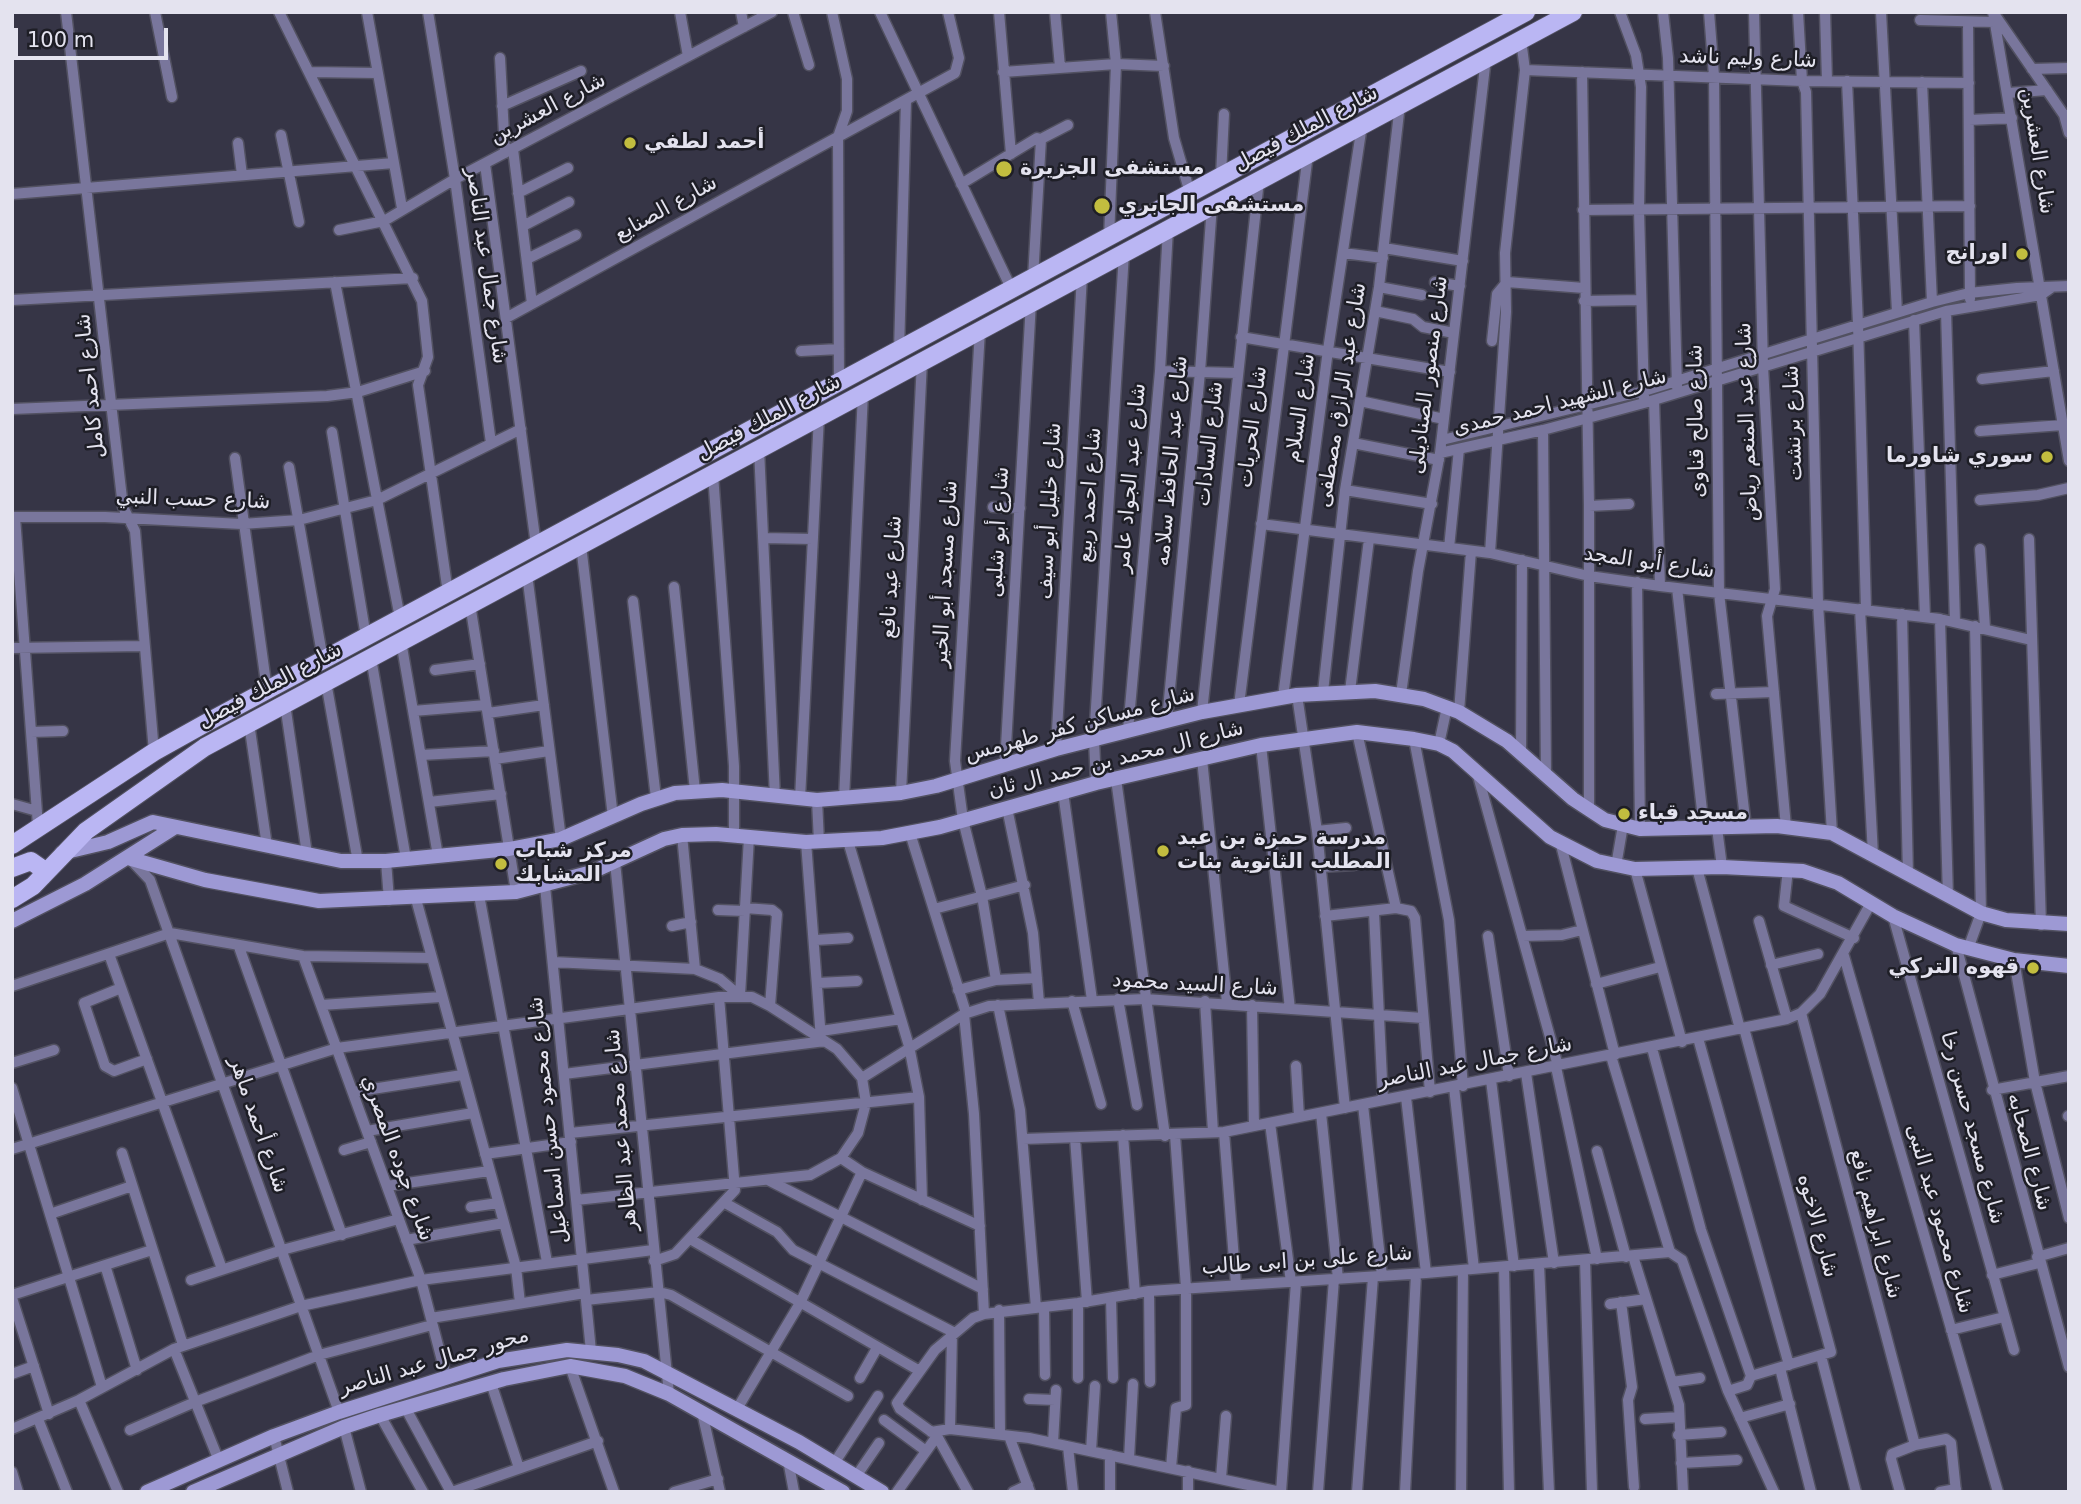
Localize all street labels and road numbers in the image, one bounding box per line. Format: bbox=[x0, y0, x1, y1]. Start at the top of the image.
street label: شارع وليم ناشد bbox=[1679, 44, 1817, 74]
street label: شارع العشرين bbox=[486, 68, 610, 150]
street label: شارع الملك فيصل bbox=[1230, 80, 1382, 178]
street label: شارع العشرين bbox=[2015, 86, 2059, 216]
street label: شارع جمال عبد الناصر bbox=[460, 166, 512, 366]
street label: شارع الصنايع bbox=[610, 170, 722, 248]
street label: شارع منصور الصناديلى bbox=[1404, 274, 1454, 476]
street label: شارع عبد الرازق مصطفى bbox=[1312, 281, 1372, 509]
street label: شارع احمد كامل bbox=[71, 312, 111, 460]
street label: شارع عبد المنعم رياض bbox=[1732, 322, 1764, 522]
street label: شارع صالح قناوى bbox=[1683, 344, 1711, 498]
street label: شارع السلام bbox=[1281, 352, 1321, 464]
street label: شارع عبد الحافظ سلامه bbox=[1150, 355, 1194, 567]
street label: شارع الشهيد احمد حمدى bbox=[1451, 364, 1669, 442]
street label: شارع الحريات bbox=[1233, 365, 1273, 489]
street label: شارع برنشت bbox=[1779, 365, 1809, 481]
street label: شارع الملك فيصل bbox=[693, 369, 845, 467]
street label: شارع السادات bbox=[1191, 380, 1229, 508]
street label: شارع عبد الجواد عامر bbox=[1110, 382, 1152, 574]
street label: شارع خليل أبو سيف bbox=[1033, 422, 1067, 600]
street label: شارع احمد ربيع bbox=[1073, 427, 1107, 563]
street label: شارع أبو شلبى bbox=[983, 466, 1015, 598]
street label: شارع مسجد أبو الخير bbox=[929, 480, 963, 668]
street label: شارع حسب النبي bbox=[115, 485, 271, 515]
street label: شارع عيد نافع bbox=[876, 515, 908, 639]
street label: شارع أبو المجد bbox=[1582, 541, 1716, 585]
street label: شارع الملك فيصل bbox=[194, 637, 346, 735]
street label: شارع مساكن كفر طهرمس bbox=[962, 682, 1198, 768]
street label: شارع ال محمد بن حمد ال ثان bbox=[986, 716, 1246, 804]
street label: شارع السيد محمود bbox=[1112, 968, 1278, 1002]
street label: شارع محمود حسن اسماعيل bbox=[523, 995, 575, 1245]
street label: شارع محمد عبد الظاهر bbox=[601, 1028, 643, 1232]
street label: شارع مسجد حسن رخا bbox=[1934, 1029, 2010, 1227]
street label: شارع جمال عبد الناصر bbox=[1376, 1032, 1574, 1094]
street label: شارع أحمد ماهر bbox=[223, 1054, 293, 1196]
street label: شارع جوده المصري bbox=[355, 1072, 439, 1244]
street label: شارع الصحابه bbox=[2001, 1090, 2057, 1214]
street label: شارع محمود عبد النبى bbox=[1900, 1121, 1978, 1317]
street label: شارع ابراهيم نافع bbox=[1843, 1146, 1907, 1302]
street label: شارع الاخوه bbox=[1791, 1172, 1843, 1280]
street label: شارع على بن ابى طالب bbox=[1201, 1241, 1413, 1281]
street label: محور جمال عبد الناصر bbox=[336, 1323, 532, 1401]

